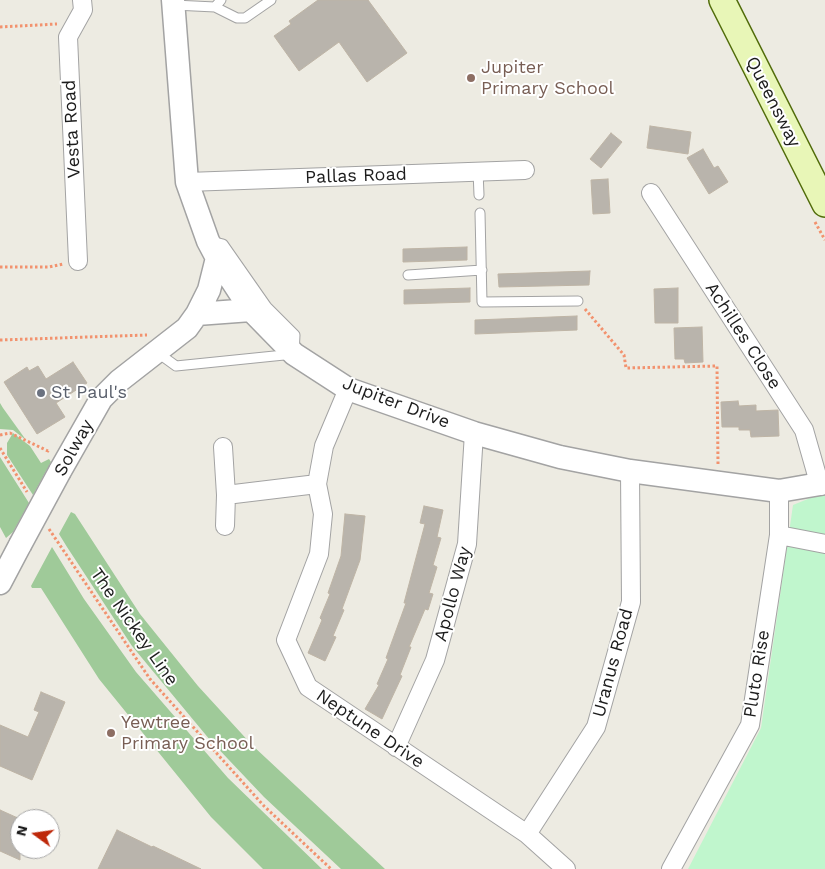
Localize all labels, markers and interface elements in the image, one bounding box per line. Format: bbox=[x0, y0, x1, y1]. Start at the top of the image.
street label: Queensway bbox=[741, 53, 805, 151]
place label: Jupiter Primary School bbox=[481, 57, 614, 100]
marker: Jupiter Primary School bbox=[465, 72, 477, 84]
street label: Vesta Road bbox=[59, 79, 85, 179]
street label: Pallas Road bbox=[305, 163, 407, 189]
street label: Achilles Close bbox=[700, 278, 786, 394]
street label: Jupiter Drive bbox=[339, 373, 453, 433]
place label: St Paul's bbox=[51, 382, 127, 404]
marker: St Paul's bbox=[35, 387, 47, 399]
street label: Solway bbox=[50, 416, 98, 480]
street label: Apollo Way bbox=[430, 544, 476, 644]
street label: The Nickey Line bbox=[85, 564, 183, 690]
street label: Uranus Road bbox=[588, 606, 638, 720]
street label: Pluto Rise bbox=[739, 629, 775, 719]
street label: Neptune Drive bbox=[312, 685, 428, 773]
place label: Yewtree Primary School bbox=[121, 712, 254, 754]
marker: Yewtree Primary School bbox=[105, 727, 117, 739]
north arrow bbox=[10, 809, 60, 859]
text: N bbox=[12, 824, 30, 838]

